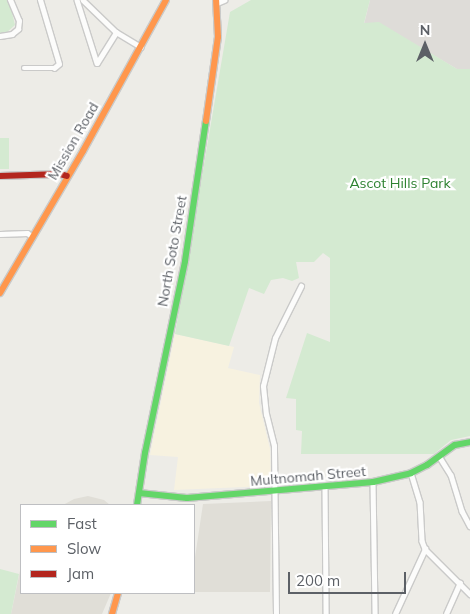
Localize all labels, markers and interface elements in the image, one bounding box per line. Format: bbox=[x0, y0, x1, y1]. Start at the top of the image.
north arrow bbox=[400, 20, 450, 70]
text: N bbox=[420, 21, 430, 39]
street label: Mission Road bbox=[44, 99, 102, 183]
park label: Ascot Hills Park bbox=[349, 175, 451, 191]
street label: North Soto Street bbox=[154, 194, 190, 308]
street label: Multnomah Street bbox=[250, 463, 366, 489]
legend bbox=[20, 504, 195, 594]
text: Fast bbox=[67, 514, 97, 533]
text: Slow bbox=[67, 539, 101, 558]
scale bar bbox=[290, 562, 408, 594]
text: Jam bbox=[67, 564, 94, 583]
text: 200 m bbox=[296, 571, 340, 590]

